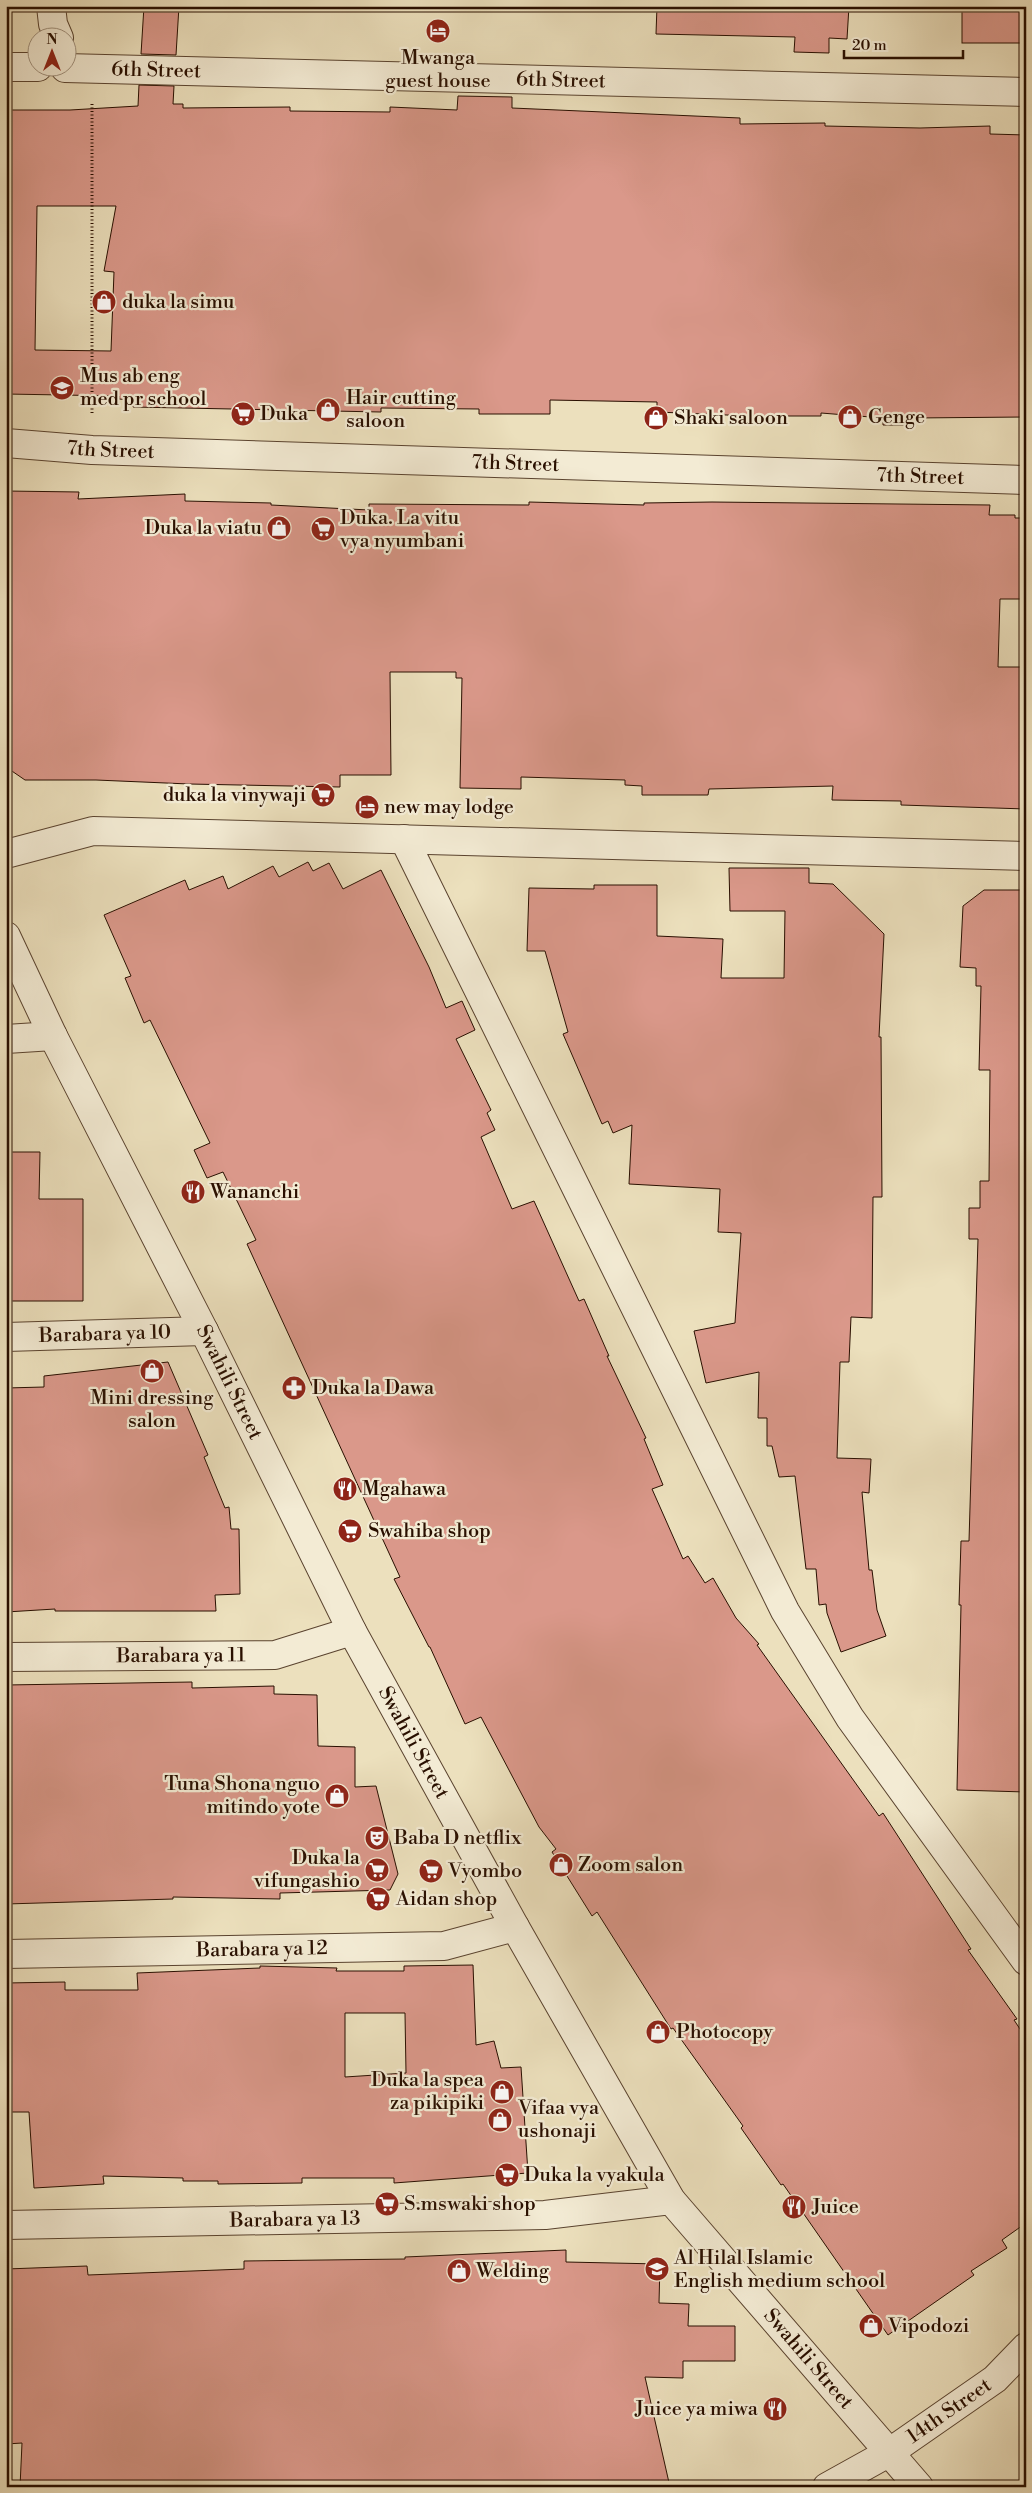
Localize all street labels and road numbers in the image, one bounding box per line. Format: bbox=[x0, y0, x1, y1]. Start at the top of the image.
street label: 6th Street bbox=[111, 57, 201, 84]
street label: 6th Street bbox=[516, 67, 606, 94]
street label: 7th Street bbox=[66, 435, 155, 465]
street label: 7th Street bbox=[471, 450, 560, 478]
street label: 7th Street bbox=[876, 463, 965, 491]
street label: Barabara ya 10 bbox=[37, 1320, 171, 1349]
street label: Swahili Street bbox=[190, 1321, 268, 1444]
street label: Barabara ya 11 bbox=[115, 1643, 246, 1669]
street label: Swahili Street bbox=[372, 1682, 455, 1803]
street label: Barabara ya 12 bbox=[195, 1936, 328, 1963]
street label: Barabara ya 13 bbox=[228, 2206, 361, 2233]
street label: Swahili Street bbox=[758, 2304, 859, 2414]
street label: 14th Street bbox=[902, 2373, 996, 2449]

